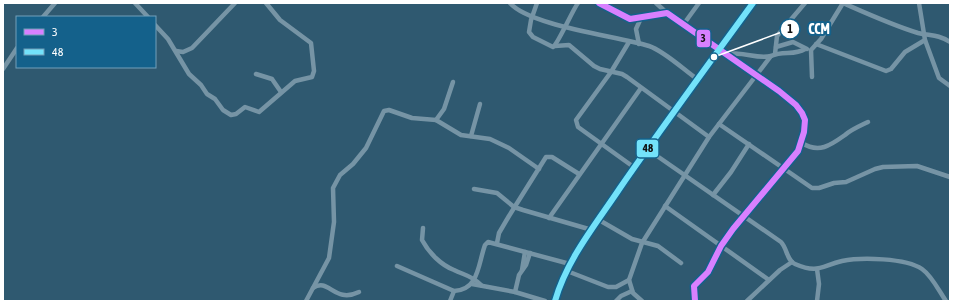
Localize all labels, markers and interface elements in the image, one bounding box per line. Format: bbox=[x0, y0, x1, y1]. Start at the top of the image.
legend bbox=[16, 16, 156, 68]
callout: CCM bbox=[780, 16, 838, 42]
text: CCM bbox=[808, 21, 830, 37]
text: 1 bbox=[787, 22, 793, 36]
text: 3 bbox=[52, 25, 58, 39]
line badge: 3 bbox=[696, 29, 711, 48]
text: 3 bbox=[700, 32, 706, 44]
text: 48 bbox=[52, 45, 64, 59]
line badge: 48 bbox=[636, 139, 659, 158]
text: 48 bbox=[642, 142, 653, 154]

